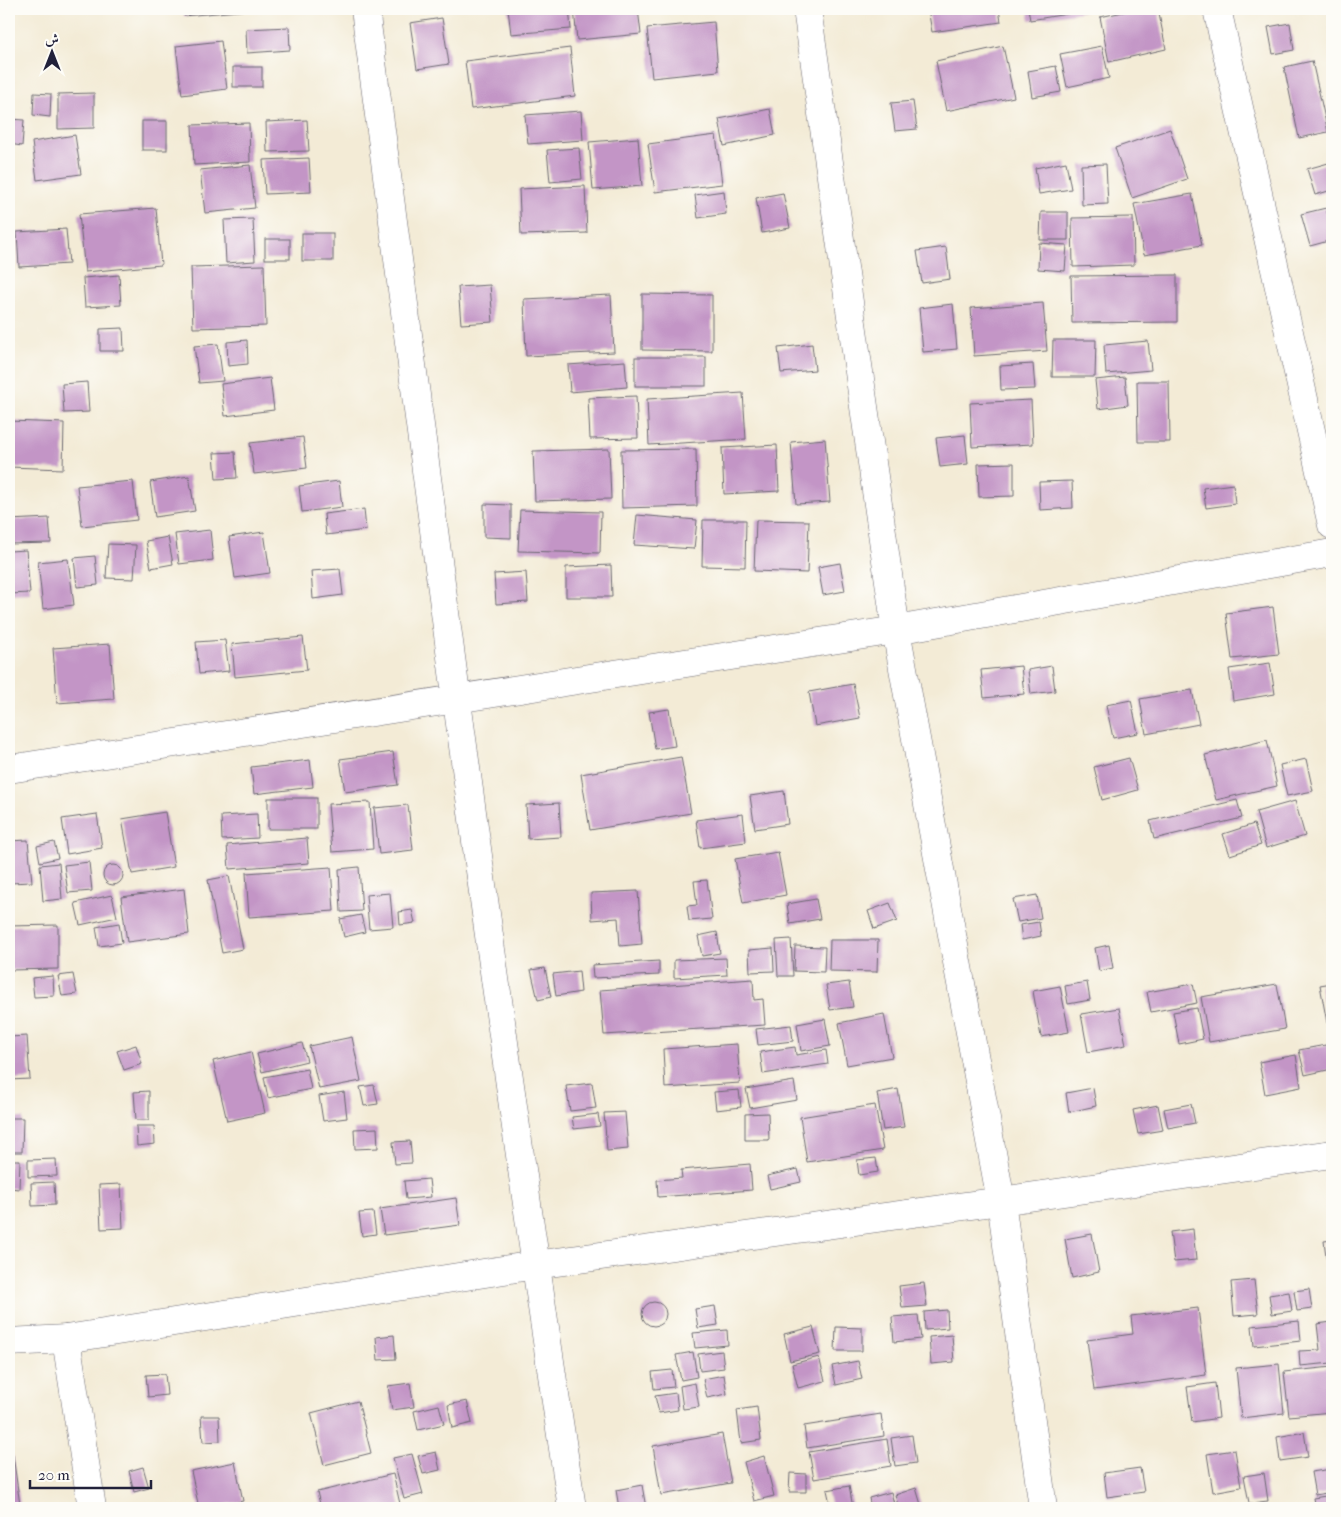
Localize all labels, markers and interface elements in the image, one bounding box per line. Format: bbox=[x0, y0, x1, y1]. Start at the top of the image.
north arrow bbox=[28, 28, 78, 78]
text: ش bbox=[45, 31, 59, 48]
scale bar bbox=[30, 1457, 151, 1489]
text: 20 m bbox=[38, 1466, 70, 1484]

